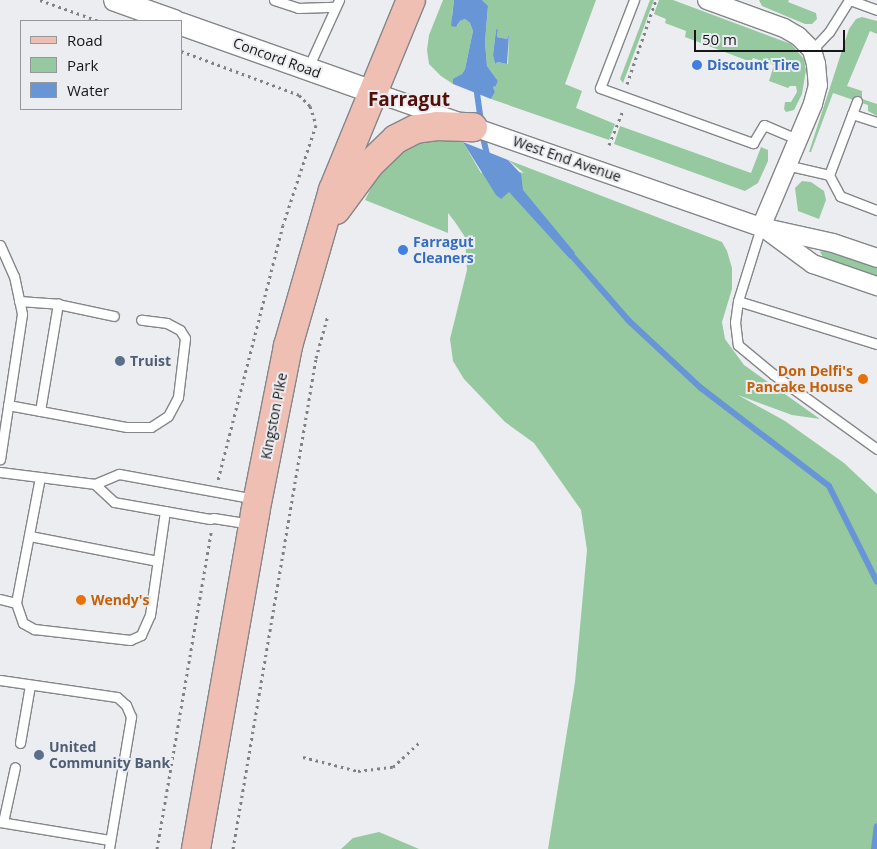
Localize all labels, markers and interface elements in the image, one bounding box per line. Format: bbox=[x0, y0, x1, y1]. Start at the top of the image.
legend bbox=[20, 20, 182, 110]
scale bar bbox=[697, 20, 848, 52]
text: 50 m bbox=[702, 29, 737, 49]
text: Road bbox=[67, 30, 103, 50]
street label: Concord Road bbox=[231, 34, 323, 82]
text: Park bbox=[67, 55, 98, 75]
place label: Discount Tire bbox=[707, 57, 800, 73]
marker: Discount Tire bbox=[691, 59, 703, 71]
text: Water bbox=[67, 80, 109, 100]
district label: Farragut bbox=[368, 89, 450, 111]
street label: West End Avenue bbox=[511, 133, 623, 185]
place label: Farragut Cleaners bbox=[413, 234, 474, 266]
marker: Farragut Cleaners bbox=[397, 244, 409, 256]
place label: Truist bbox=[130, 353, 171, 369]
marker: Truist bbox=[114, 355, 126, 367]
place label: Don Delfi's Pancake House bbox=[746, 363, 853, 396]
street label: Kingston Pike bbox=[257, 371, 291, 461]
marker: Don Delfi's Pancake House bbox=[857, 373, 869, 385]
place label: Wendy's bbox=[91, 592, 150, 608]
marker: Wendy's bbox=[75, 594, 87, 606]
place label: United Community Bank bbox=[49, 739, 170, 772]
marker: United Community Bank bbox=[33, 749, 45, 761]

